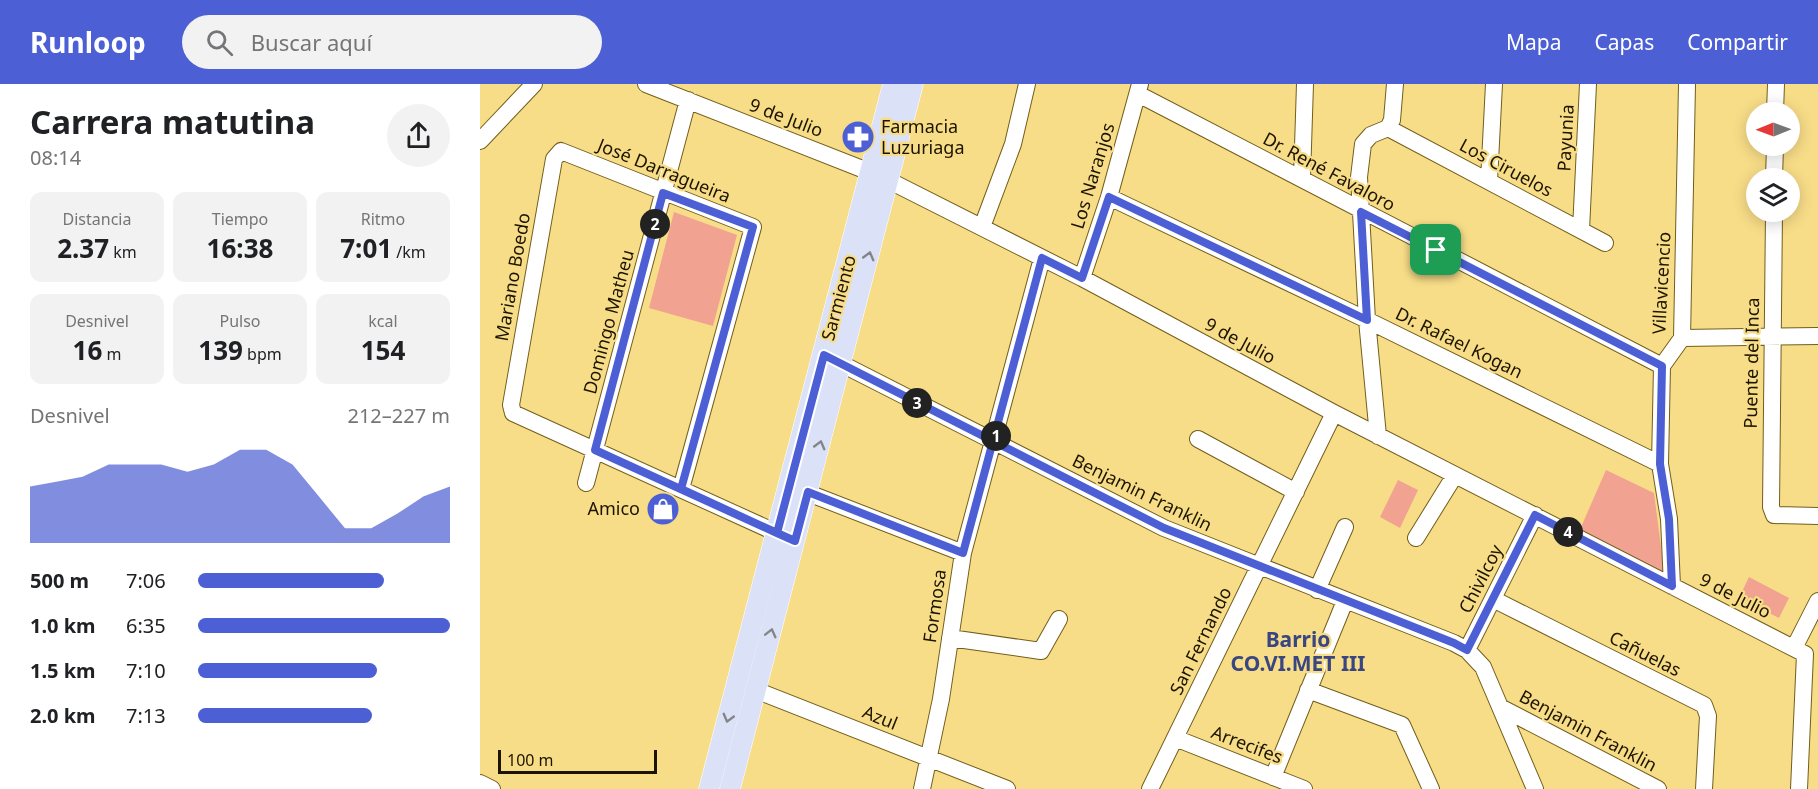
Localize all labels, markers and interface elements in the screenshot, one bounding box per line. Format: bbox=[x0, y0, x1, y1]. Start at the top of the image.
search box bbox=[182, 15, 602, 69]
text: Runloop bbox=[30, 23, 146, 61]
icon: search bbox=[203, 26, 236, 59]
text: Buscar aquí bbox=[251, 27, 372, 57]
text: Mapa bbox=[1506, 28, 1562, 56]
text: Capas bbox=[1595, 28, 1654, 56]
text: Compartir bbox=[1687, 28, 1788, 56]
street label: 9 de Julio bbox=[746, 92, 827, 142]
text: Carrera matutina bbox=[30, 99, 315, 144]
north arrow bbox=[1746, 102, 1800, 156]
map controls bbox=[1746, 102, 1800, 222]
button: share bbox=[387, 104, 450, 167]
street label: Payunia bbox=[1551, 104, 1579, 172]
place label: Farmacia Luzuriaga bbox=[881, 114, 964, 159]
pharmacy icon: Farmacia Luzuriaga bbox=[840, 119, 876, 155]
street label: Los Naranjos bbox=[1065, 120, 1120, 232]
street label: Dr. René Favaloro bbox=[1259, 126, 1400, 216]
street label: José Darragueira bbox=[593, 132, 734, 208]
street label: Los Ciruelos bbox=[1456, 132, 1557, 202]
text: 08:14 bbox=[30, 144, 81, 171]
button: layers bbox=[1746, 168, 1800, 222]
text: Distancia bbox=[63, 208, 131, 230]
text: Tiempo bbox=[212, 208, 268, 230]
text: Ritmo bbox=[361, 208, 405, 230]
pin: 2 bbox=[640, 209, 670, 239]
street label: Mariano Boedo bbox=[489, 211, 535, 343]
text: 2 bbox=[650, 213, 660, 235]
pin bbox=[1410, 224, 1461, 275]
text: 2.37 bbox=[57, 230, 109, 266]
text: 16:38 bbox=[207, 230, 273, 266]
text: 7:01 bbox=[340, 230, 392, 266]
street label: Villavicencio bbox=[1646, 231, 1676, 335]
icon: arrive bbox=[1419, 233, 1452, 266]
text: km bbox=[109, 241, 137, 263]
text: /km bbox=[392, 241, 426, 263]
street label: Domingo Matheu bbox=[577, 247, 639, 397]
one-way arrow bbox=[862, 251, 874, 262]
street label: Sarmiento bbox=[815, 252, 861, 343]
street label: Puente del Inca bbox=[1738, 297, 1764, 429]
street label: Dr. Rafael Kogan bbox=[1392, 301, 1527, 383]
text: Desnivel bbox=[65, 310, 129, 332]
text: Pulso bbox=[219, 310, 261, 332]
text: kcal bbox=[368, 310, 398, 332]
street label: 9 de Julio bbox=[1201, 311, 1280, 369]
text: 16 bbox=[73, 332, 102, 368]
text: 139 bbox=[198, 332, 243, 368]
text: 154 bbox=[361, 332, 405, 368]
text: m bbox=[102, 343, 121, 365]
text: bpm bbox=[243, 343, 282, 365]
pin: 3 bbox=[902, 388, 932, 418]
text: 3 bbox=[912, 392, 922, 414]
text: Desnivel bbox=[30, 402, 110, 429]
text: 212–227 m bbox=[347, 402, 450, 429]
pin: 1 bbox=[981, 421, 1011, 451]
text: 1 bbox=[991, 425, 1001, 447]
one-way arrow bbox=[813, 440, 826, 450]
street label: Benjamin Franklin bbox=[1069, 448, 1216, 536]
shop icon: Amico bbox=[645, 491, 681, 527]
place label: Amico bbox=[587, 496, 640, 520]
pin: 4 bbox=[1553, 517, 1583, 547]
text: 4 bbox=[1563, 521, 1573, 543]
street label: Chivilcoy bbox=[1453, 539, 1508, 617]
text: 500 m bbox=[30, 567, 89, 594]
text: 7:06 bbox=[126, 567, 166, 594]
street label: Formosa bbox=[917, 567, 951, 644]
street label: 9 de Julio bbox=[1696, 567, 1775, 623]
street label: San Fernando bbox=[1164, 583, 1237, 698]
text: 1.0 km bbox=[30, 612, 96, 639]
text: 6:35 bbox=[126, 612, 166, 639]
district label: Barrio CO.VI.MET III bbox=[1231, 625, 1365, 677]
street label: Cañuelas bbox=[1606, 625, 1685, 681]
one-way arrow bbox=[764, 628, 777, 638]
text: 1.5 km bbox=[30, 657, 96, 684]
text: 7:10 bbox=[126, 657, 166, 684]
street label: Benjamin Franklin bbox=[1515, 684, 1662, 777]
street label: Azul bbox=[859, 699, 901, 735]
text: 2.0 km bbox=[30, 702, 96, 729]
text: 7:13 bbox=[126, 702, 166, 729]
one-way arrow bbox=[723, 713, 736, 723]
street label: Arrecifes bbox=[1208, 720, 1286, 769]
scale bar bbox=[498, 747, 657, 774]
text: 100 m bbox=[507, 749, 554, 771]

